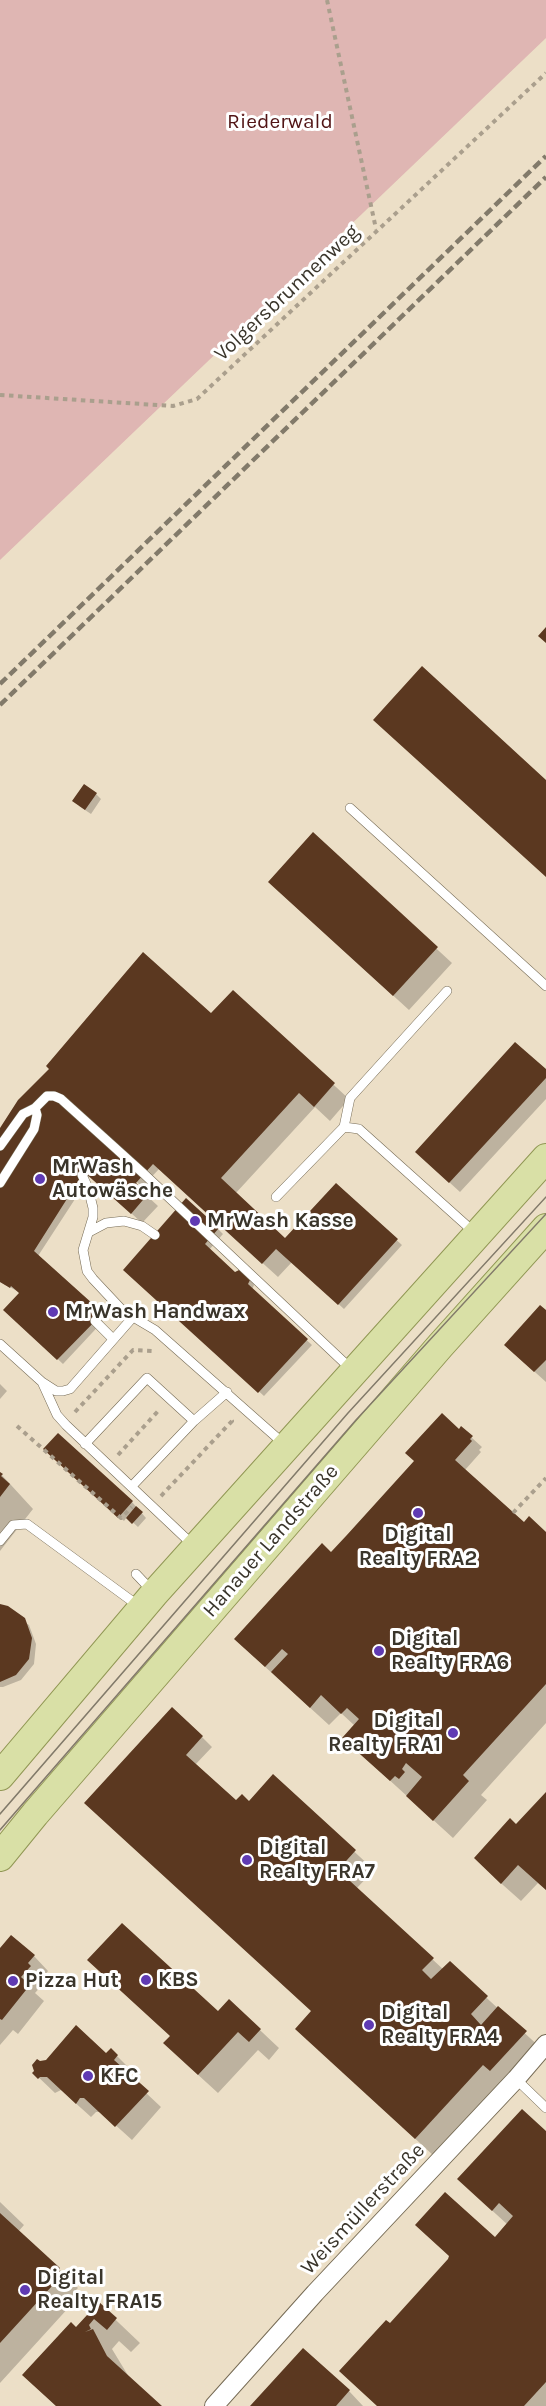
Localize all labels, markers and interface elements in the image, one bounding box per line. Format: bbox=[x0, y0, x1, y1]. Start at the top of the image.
park label: Riederwald bbox=[227, 109, 333, 135]
street label: Volgersbrunnenweg bbox=[209, 219, 365, 367]
place label: MrWash Autowäsche bbox=[52, 1154, 173, 1204]
marker: MrWash Autowäsche bbox=[33, 1172, 47, 1186]
place label: MrWash Kasse bbox=[207, 1208, 354, 1234]
marker: MrWash Kasse bbox=[188, 1214, 202, 1228]
place label: MrWash Handwax bbox=[65, 1299, 245, 1325]
marker: MrWash Handwax bbox=[46, 1305, 60, 1319]
street label: Hanauer Landstraße bbox=[198, 1459, 344, 1623]
marker: Digital Realty FRA2 bbox=[411, 1506, 425, 1520]
place label: Digital Realty FRA2 bbox=[359, 1522, 477, 1572]
place label: Digital Realty FRA6 bbox=[391, 1626, 509, 1676]
marker: Digital Realty FRA6 bbox=[372, 1644, 386, 1658]
place label: Digital Realty FRA1 bbox=[328, 1708, 441, 1758]
marker: Digital Realty FRA1 bbox=[446, 1726, 460, 1740]
place label: Digital Realty FRA7 bbox=[259, 1835, 375, 1885]
marker: Digital Realty FRA7 bbox=[240, 1853, 254, 1867]
place label: KBS bbox=[158, 1967, 199, 1993]
place label: Pizza Hut bbox=[25, 1968, 119, 1994]
marker: KBS bbox=[139, 1973, 153, 1987]
marker: Pizza Hut bbox=[6, 1974, 20, 1988]
place label: Digital Realty FRA4 bbox=[381, 2000, 499, 2050]
marker: Digital Realty FRA4 bbox=[362, 2018, 376, 2032]
place label: KFC bbox=[100, 2063, 139, 2089]
marker: KFC bbox=[81, 2069, 95, 2083]
street label: Weismüllerstraße bbox=[296, 2138, 430, 2280]
place label: Digital Realty FRA15 bbox=[37, 2265, 162, 2315]
marker: Digital Realty FRA15 bbox=[18, 2283, 32, 2297]

